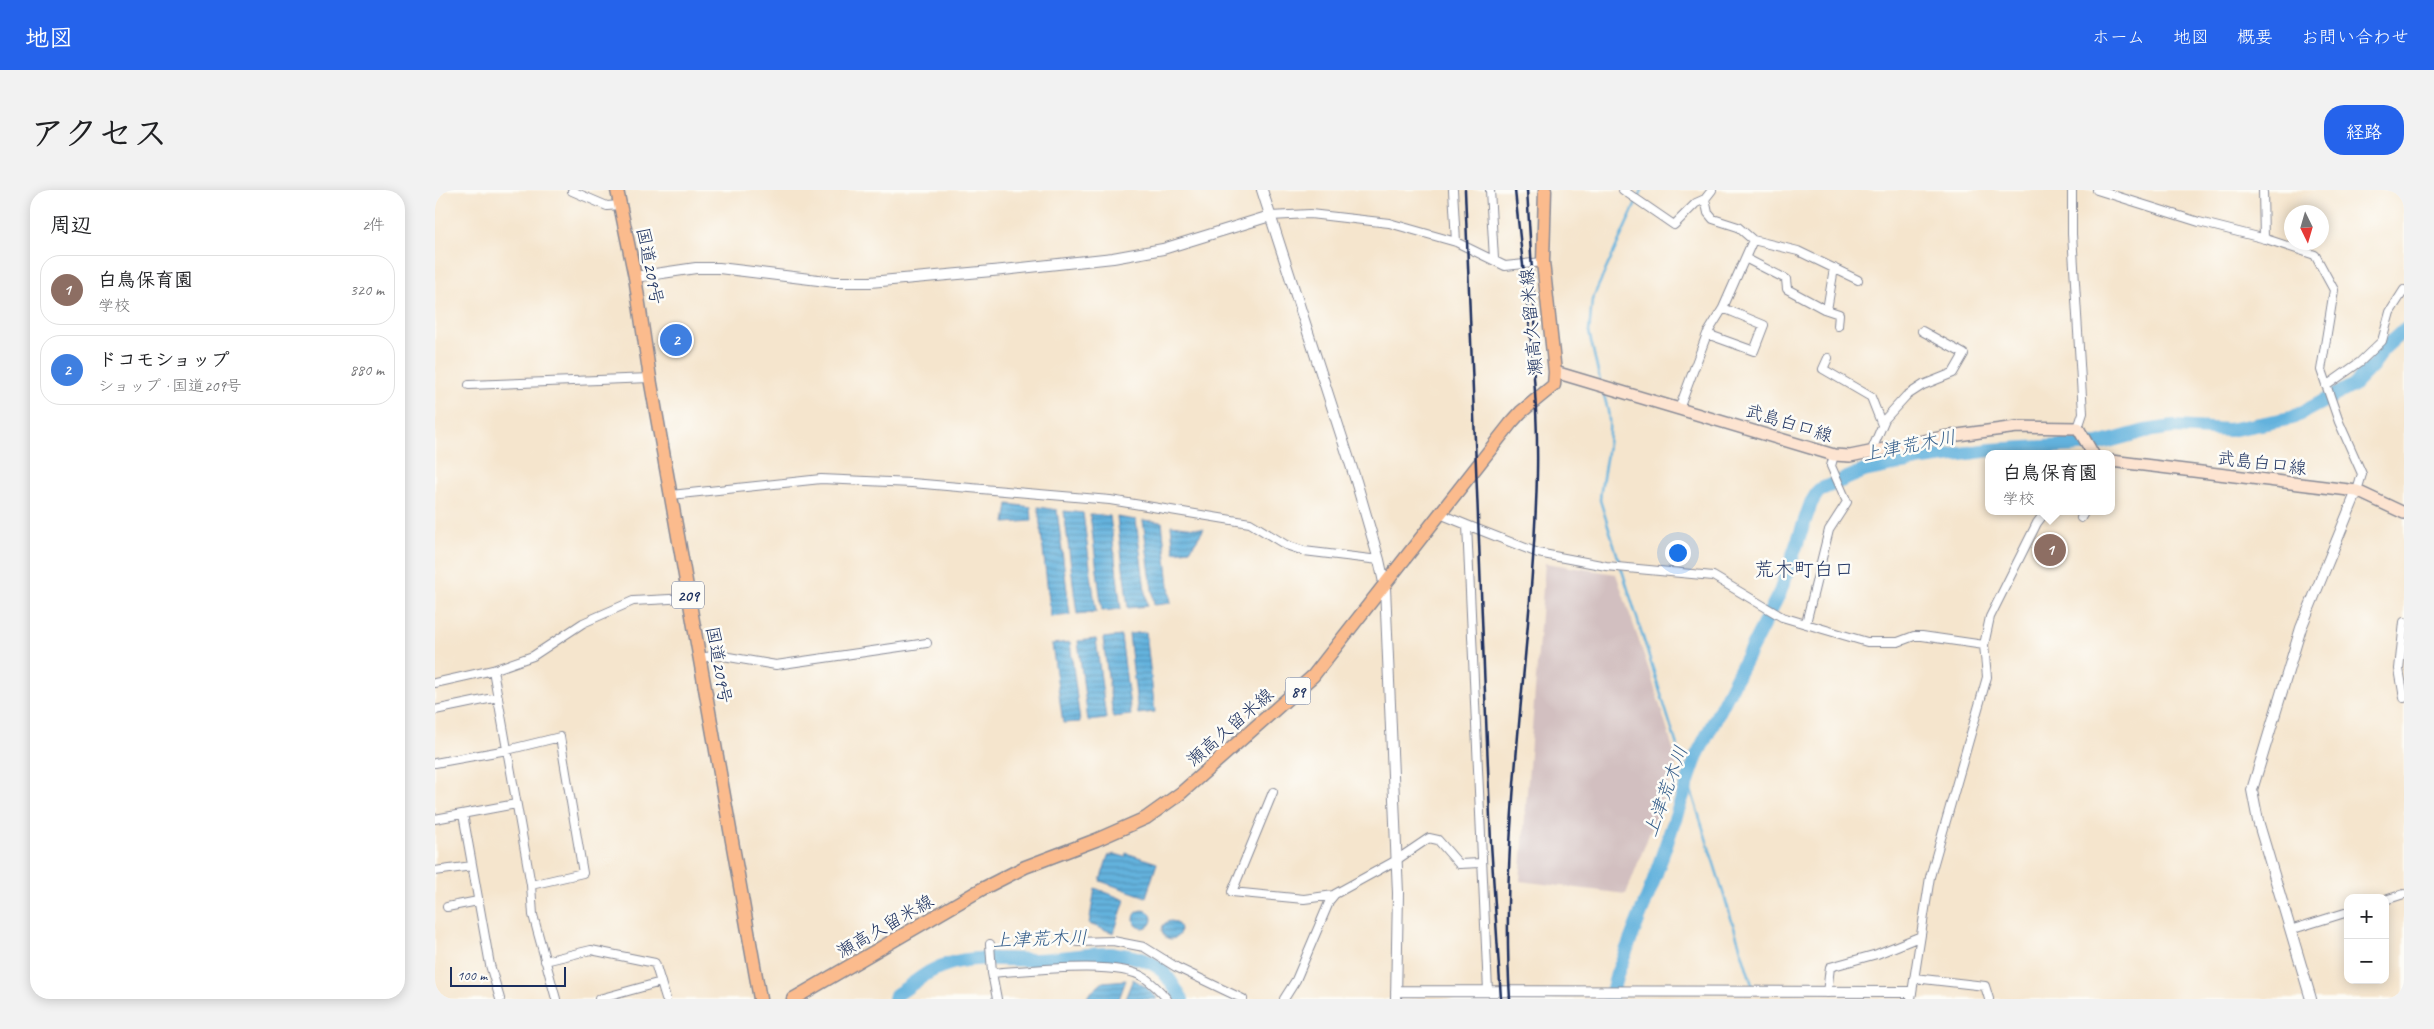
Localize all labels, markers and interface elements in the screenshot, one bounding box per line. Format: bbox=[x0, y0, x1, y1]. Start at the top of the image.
text: 地図 bbox=[25, 23, 73, 53]
text: ホーム bbox=[2092, 26, 2145, 48]
text: 地図 bbox=[2173, 26, 2209, 48]
text: 概要 bbox=[2237, 26, 2273, 48]
text: お問い合わせ bbox=[2301, 26, 2409, 48]
button: 経路 bbox=[2324, 105, 2404, 155]
text: アクセス bbox=[30, 111, 168, 156]
north arrow bbox=[2284, 205, 2329, 250]
text: 周辺 bbox=[50, 212, 92, 238]
text: 2件 bbox=[362, 215, 385, 235]
street label: 国道209号 bbox=[632, 225, 668, 307]
street label: 瀬高久留米線 bbox=[1515, 267, 1547, 377]
text: 白鳥保育園 bbox=[98, 268, 193, 292]
text: 1 bbox=[63, 280, 71, 300]
text: 320 m bbox=[350, 280, 384, 300]
text: 学校 bbox=[98, 296, 130, 316]
pin: 2 bbox=[660, 321, 692, 359]
text: ドコモショップ bbox=[98, 348, 229, 372]
text: 2 bbox=[63, 360, 71, 380]
text: 880 m bbox=[350, 360, 384, 380]
text: ショップ · 国道209号 bbox=[98, 376, 242, 396]
street label: 武島白口線 bbox=[1743, 399, 1835, 447]
water label: 上津荒木川 bbox=[1860, 425, 1958, 467]
street label: 武島白口線 bbox=[2216, 447, 2308, 479]
popup bbox=[1985, 450, 2115, 515]
text: 白鳥保育園 bbox=[2002, 461, 2098, 485]
text: 学校 bbox=[2002, 489, 2035, 509]
pin: 1 bbox=[2034, 531, 2066, 569]
your location bbox=[1665, 540, 1691, 566]
district label: 荒木町白口 bbox=[1754, 557, 1854, 582]
road number: 209 bbox=[672, 582, 704, 608]
street label: 国道209号 bbox=[701, 625, 737, 705]
road number: 89 bbox=[1285, 678, 1311, 704]
street label: 瀬高久留米線 bbox=[1182, 683, 1278, 771]
water label: 上津荒木川 bbox=[1638, 743, 1693, 840]
street label: 瀬高久留米線 bbox=[833, 889, 937, 963]
map controls bbox=[2344, 894, 2389, 984]
button: + bbox=[2344, 894, 2389, 939]
water label: 上津荒木川 bbox=[992, 925, 1088, 953]
button: − bbox=[2344, 939, 2389, 984]
scale bar bbox=[450, 964, 566, 987]
text: 100 m bbox=[457, 967, 487, 984]

